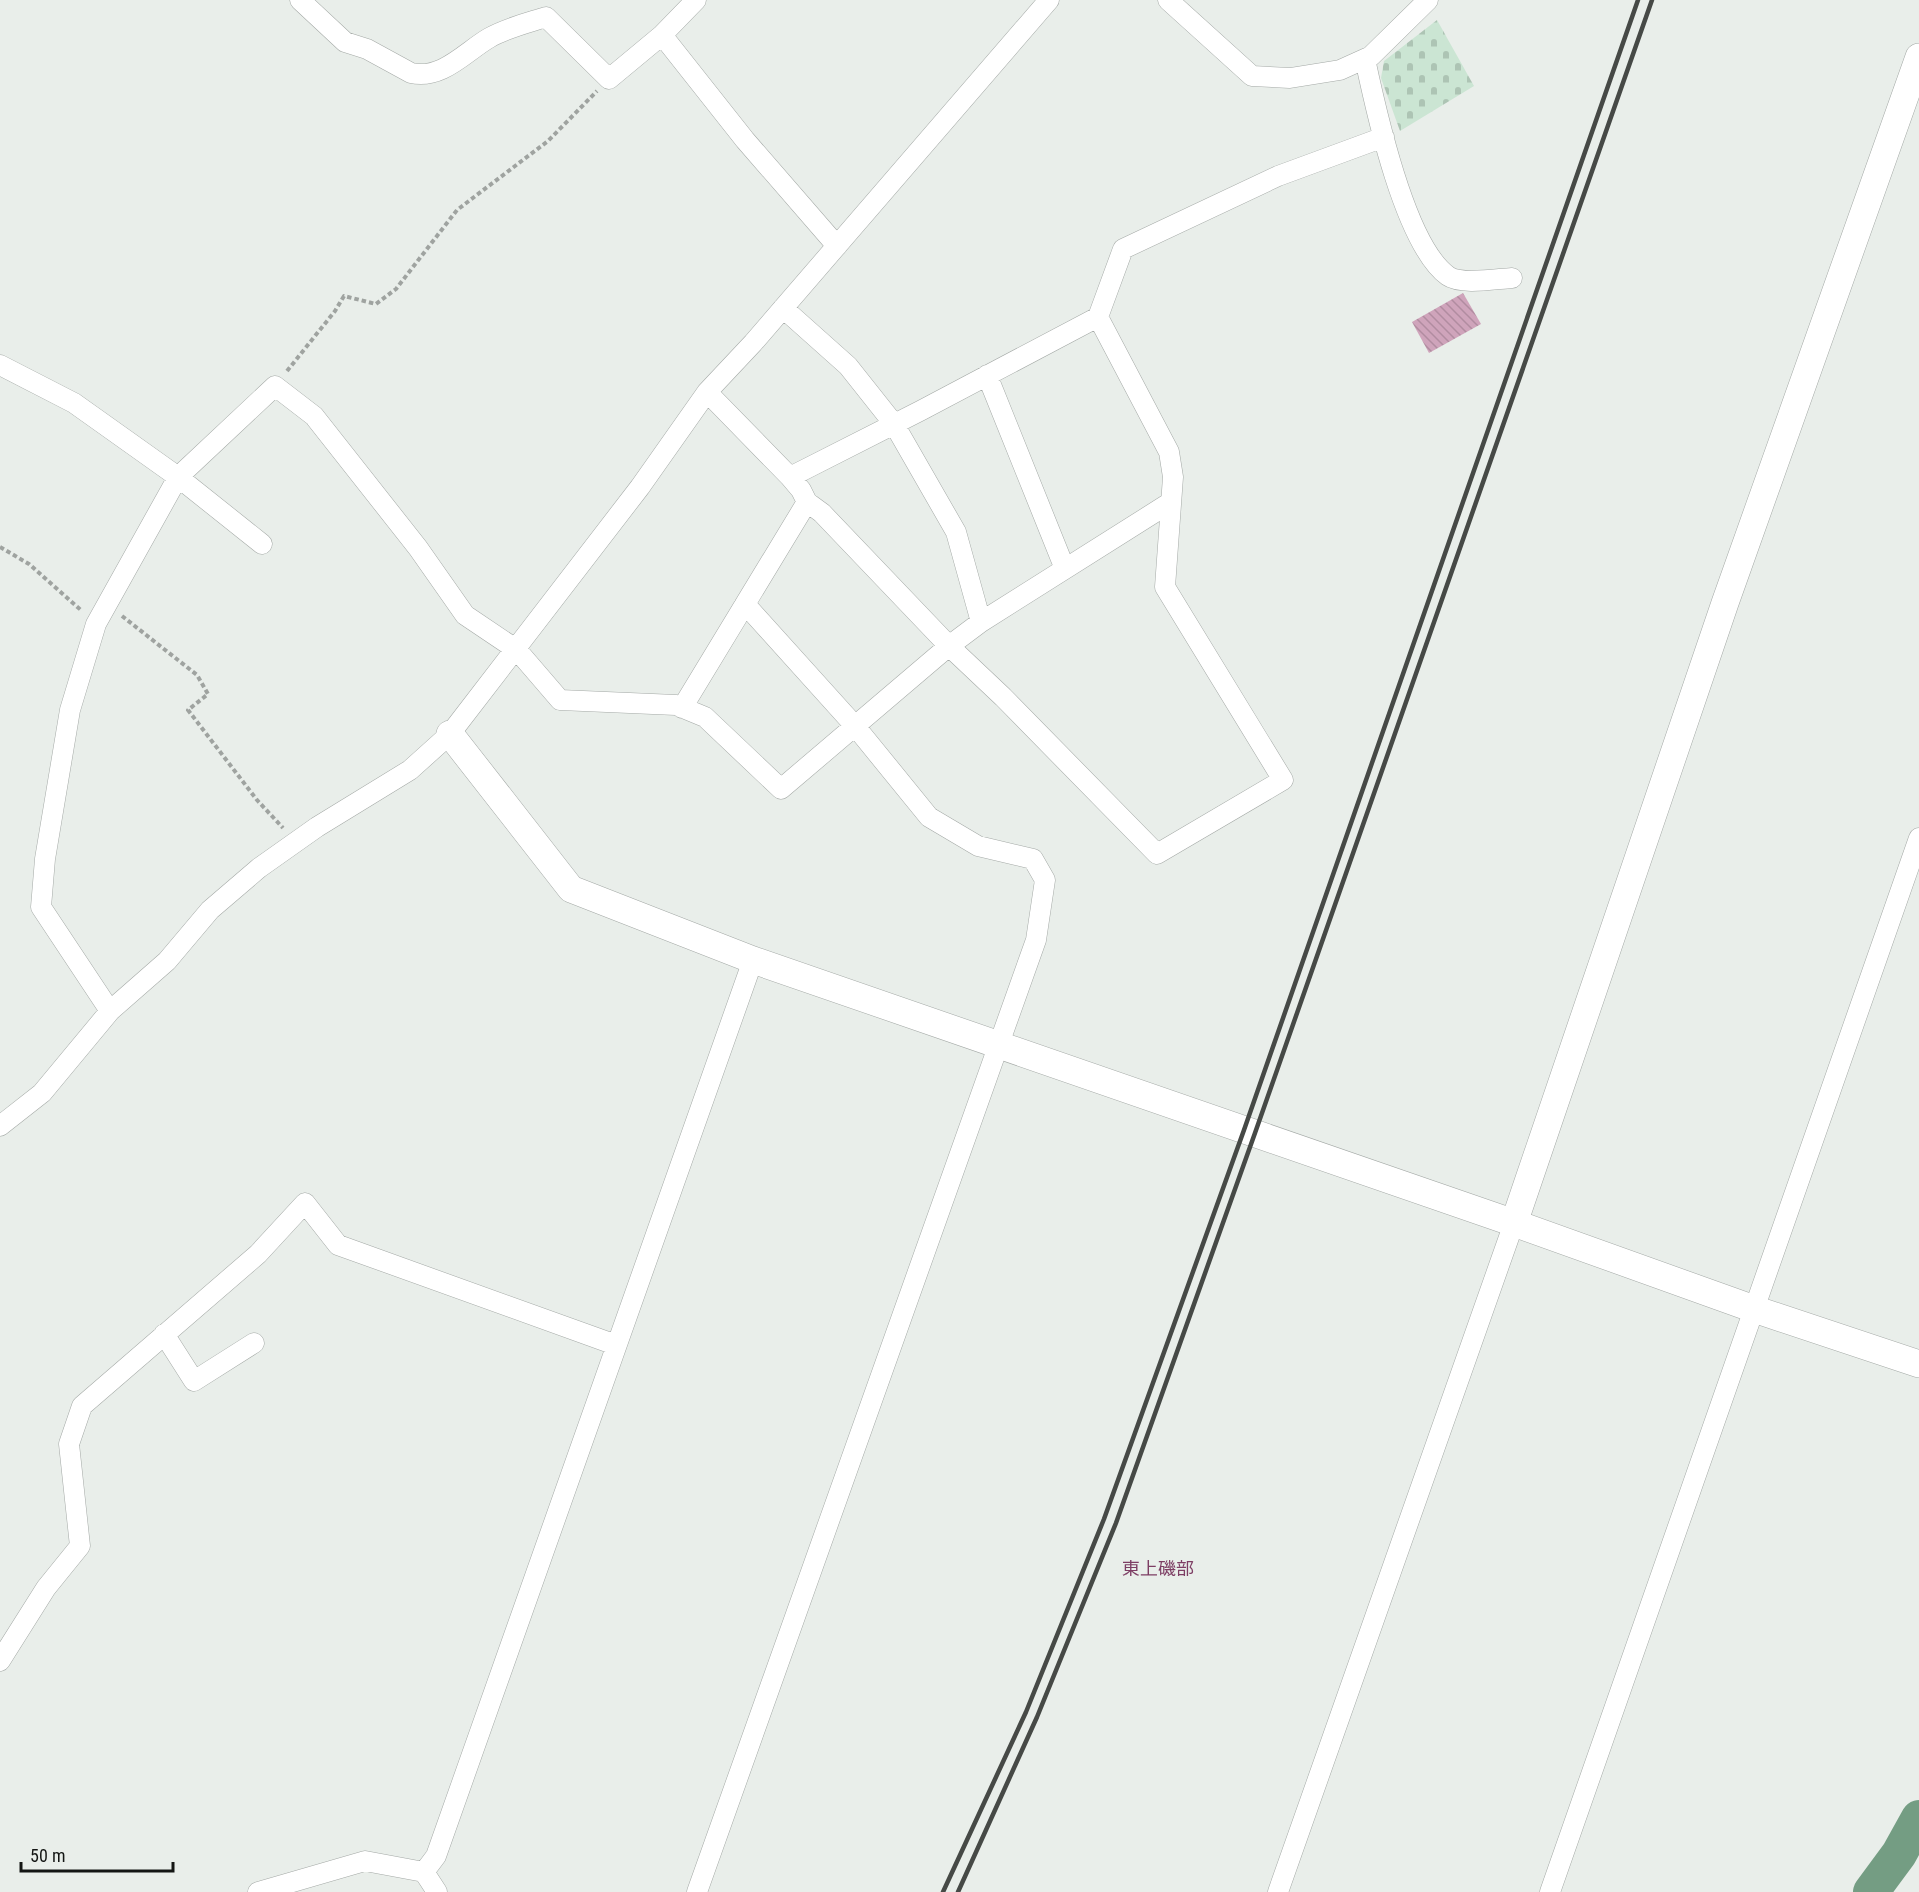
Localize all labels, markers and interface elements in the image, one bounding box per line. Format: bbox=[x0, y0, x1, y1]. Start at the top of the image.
district label: 東上磯部 bbox=[1122, 1558, 1194, 1579]
scale bar bbox=[21, 1835, 172, 1873]
text: 50 m bbox=[30, 1845, 65, 1866]

